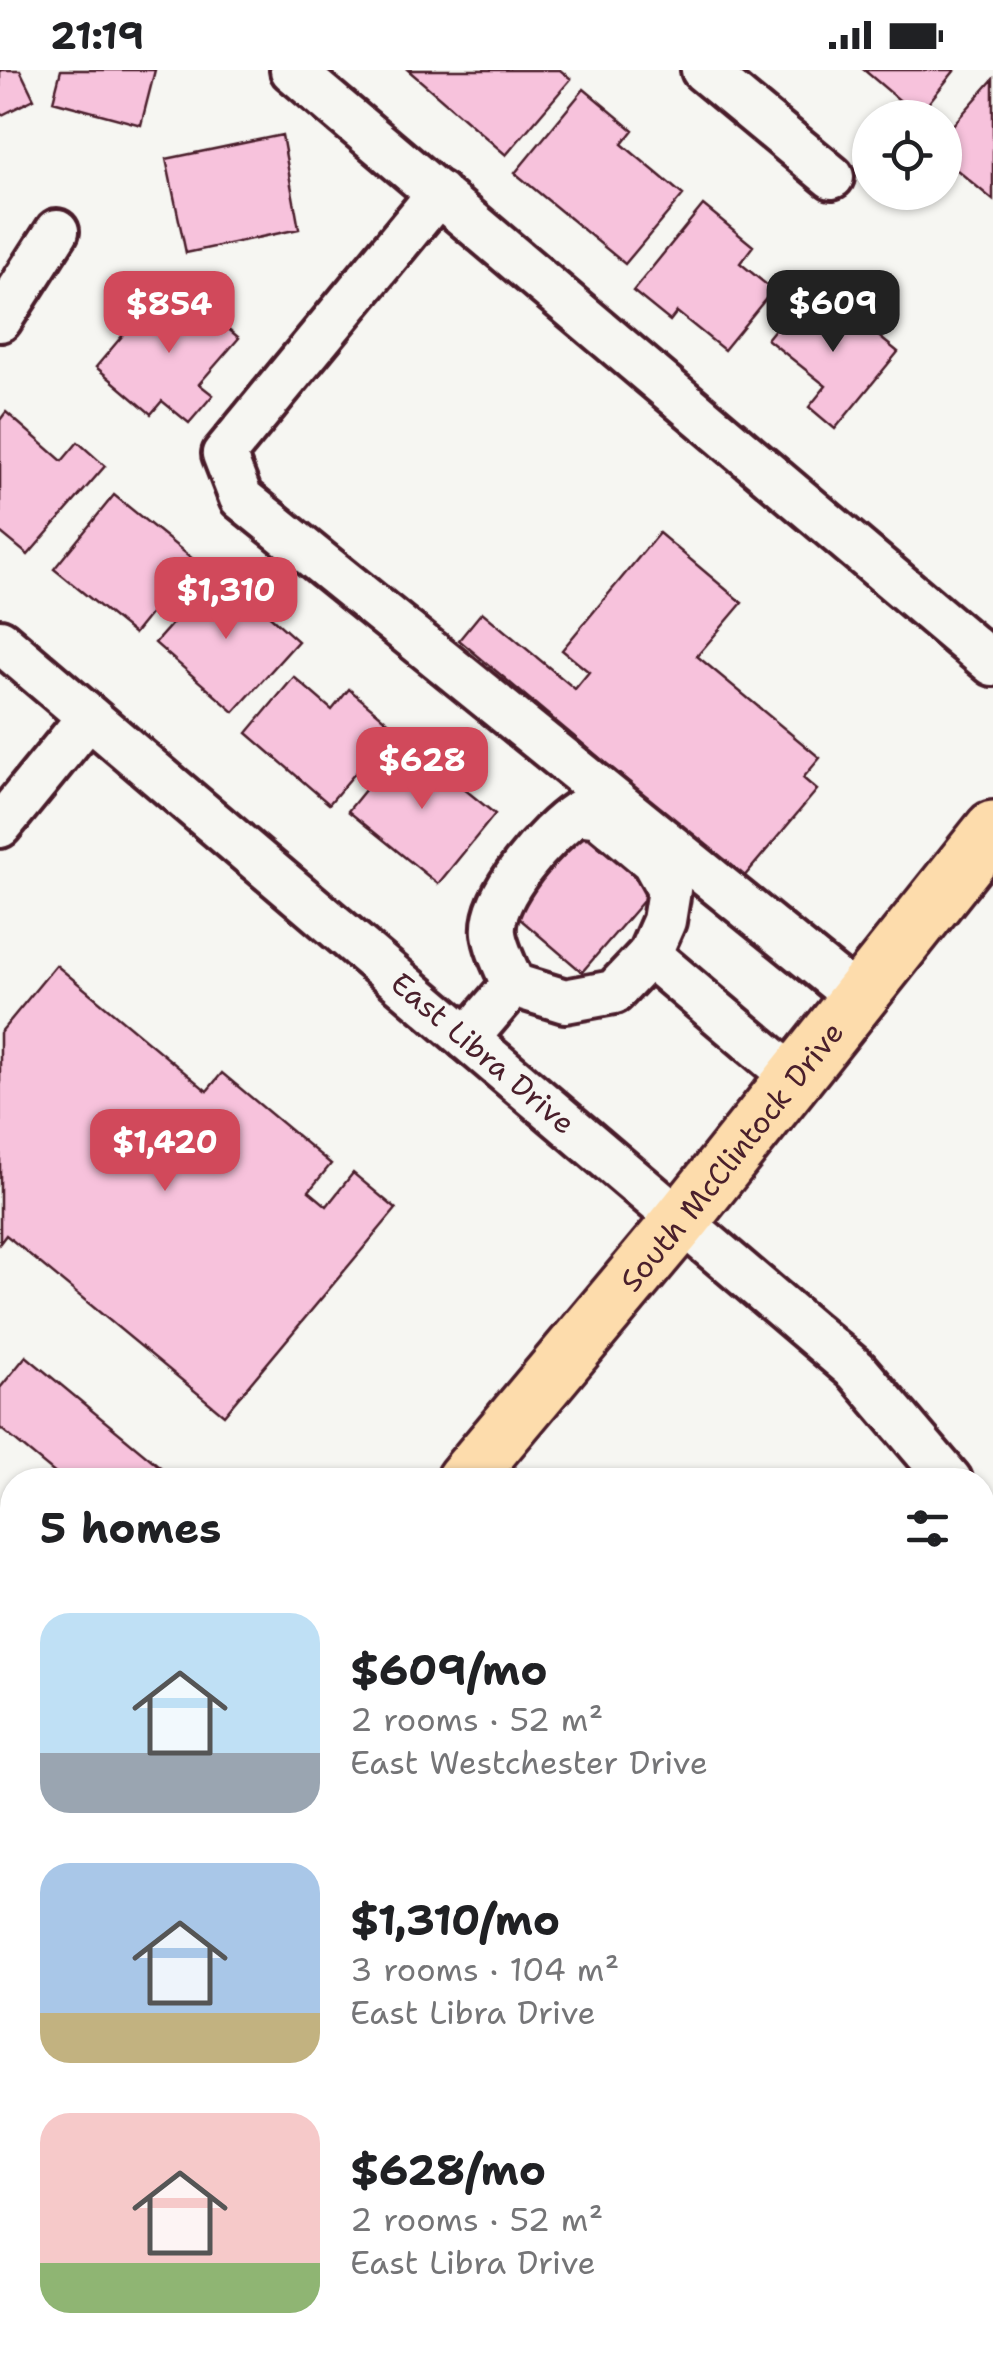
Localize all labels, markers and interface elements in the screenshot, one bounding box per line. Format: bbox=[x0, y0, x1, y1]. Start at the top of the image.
text: 21:19 bbox=[50, 10, 144, 61]
map controls bbox=[852, 100, 962, 210]
button: locate bbox=[852, 100, 962, 210]
pin: $609 bbox=[774, 270, 892, 355]
pin: $854 bbox=[110, 271, 228, 356]
text: $609 bbox=[789, 281, 877, 324]
text: $854 bbox=[126, 282, 212, 325]
pin: $1,310 bbox=[145, 557, 307, 642]
text: $1,310 bbox=[176, 568, 276, 611]
pin: $628 bbox=[363, 727, 481, 812]
text: $628 bbox=[378, 738, 466, 781]
street label: East Libra Drive bbox=[382, 962, 584, 1143]
street label: South McClintock Drive bbox=[610, 1013, 853, 1300]
pin: $1,420 bbox=[84, 1109, 246, 1194]
text: $1,420 bbox=[112, 1120, 218, 1163]
text: 5 homes bbox=[40, 1500, 221, 1556]
icon: filters bbox=[900, 1501, 955, 1556]
text: $609/mo bbox=[350, 1642, 548, 1698]
icon: home bbox=[120, 1653, 240, 1773]
text: 2 rooms · 52 m² bbox=[350, 1698, 603, 1741]
text: East Westchester Drive bbox=[350, 1741, 708, 1784]
text: $1,310/mo bbox=[350, 1892, 560, 1948]
icon: home bbox=[120, 1903, 240, 2023]
text: 3 rooms · 104 m² bbox=[350, 1948, 619, 1991]
text: East Libra Drive bbox=[350, 1991, 596, 2034]
text: $628/mo bbox=[350, 2142, 546, 2198]
icon: home bbox=[120, 2153, 240, 2273]
text: 2 rooms · 52 m² bbox=[350, 2198, 603, 2241]
text: East Libra Drive bbox=[350, 2241, 596, 2284]

